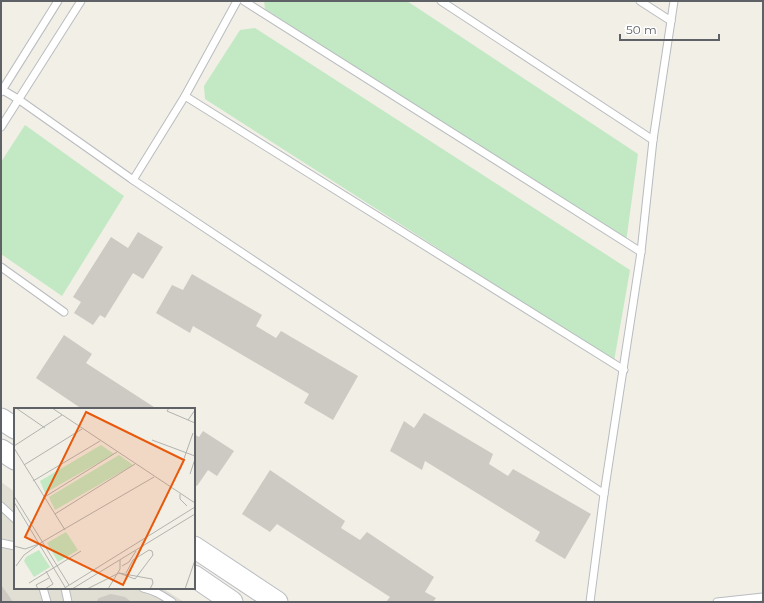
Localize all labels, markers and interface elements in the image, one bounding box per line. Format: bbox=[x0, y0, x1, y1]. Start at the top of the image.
scale bar bbox=[620, 16, 719, 42]
text: 50 m bbox=[626, 22, 657, 37]
inset map bbox=[14, 408, 195, 589]

